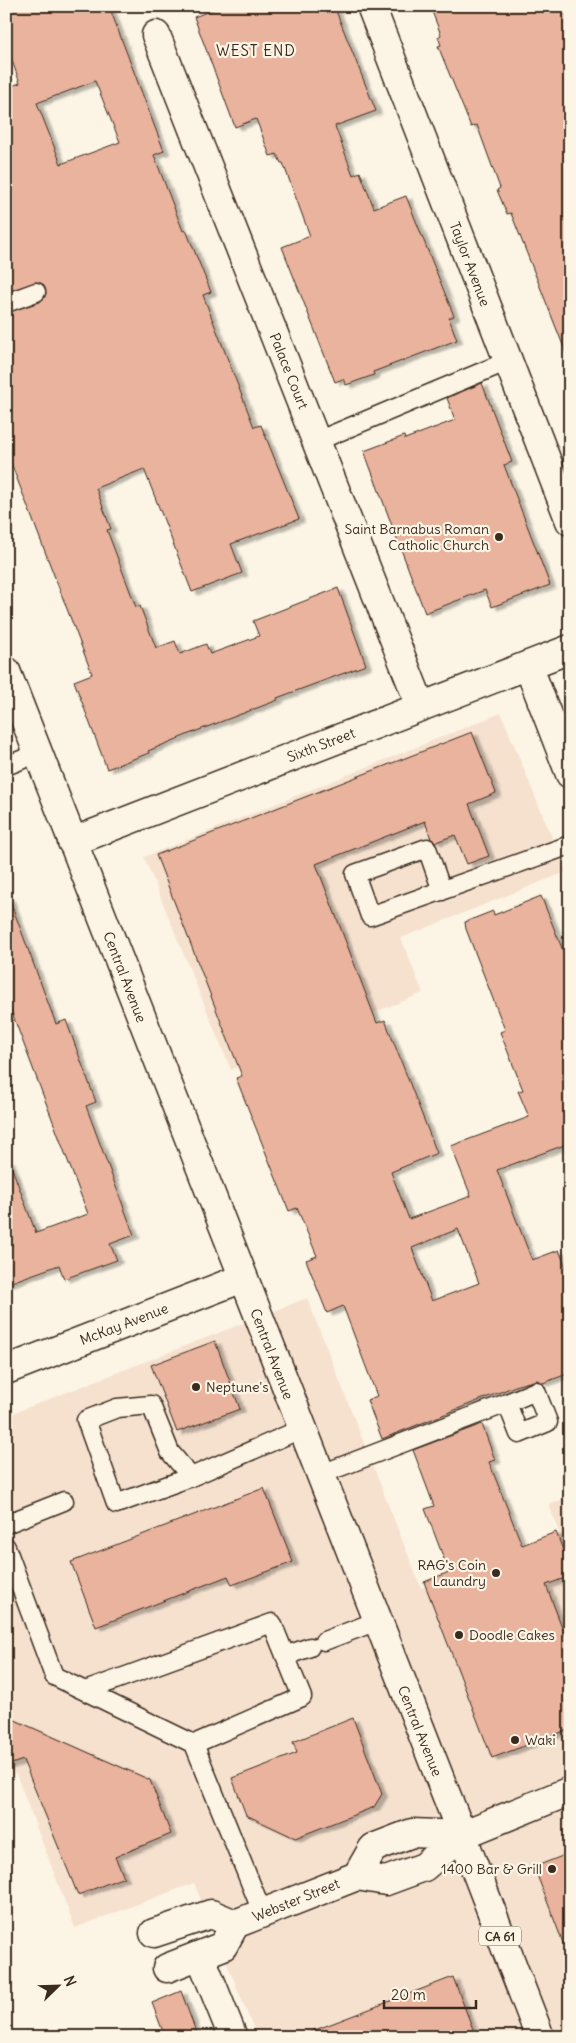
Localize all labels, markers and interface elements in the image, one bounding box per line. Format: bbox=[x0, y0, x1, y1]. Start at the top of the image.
district label: WEST END bbox=[216, 41, 296, 60]
street label: Taylor Avenue bbox=[446, 219, 494, 309]
street label: Palace Court bbox=[266, 330, 313, 412]
place label: Saint Barnabus Roman Catholic Church bbox=[344, 520, 489, 554]
marker: Saint Barnabus Roman Catholic Church bbox=[493, 531, 505, 543]
street label: Sixth Street bbox=[284, 724, 358, 766]
street label: Central Avenue bbox=[99, 929, 151, 1025]
street label: McKay Avenue bbox=[77, 1299, 171, 1349]
street label: Central Avenue bbox=[246, 1306, 298, 1402]
place label: Neptune's bbox=[206, 1378, 269, 1396]
marker: Neptune's bbox=[190, 1381, 202, 1393]
place label: RAG's Coin Laundry bbox=[417, 1556, 486, 1590]
marker: RAG's Coin Laundry bbox=[490, 1567, 502, 1579]
place label: Doodle Cakes bbox=[469, 1626, 555, 1644]
marker: Doodle Cakes bbox=[453, 1629, 465, 1641]
street label: Central Avenue bbox=[394, 1683, 446, 1779]
place label: Waki bbox=[525, 1731, 556, 1749]
marker: Waki bbox=[509, 1734, 521, 1746]
place label: 1400 Bar & Grill bbox=[441, 1860, 542, 1878]
marker: 1400 Bar & Grill bbox=[546, 1863, 558, 1875]
street label: Webster Street bbox=[250, 1874, 342, 1926]
road number: CA 61 bbox=[479, 1926, 521, 1945]
north arrow bbox=[32, 1960, 82, 2010]
text: N bbox=[60, 1973, 80, 1989]
scale bar bbox=[384, 1978, 476, 2010]
text: 20 m bbox=[391, 1985, 426, 2004]

